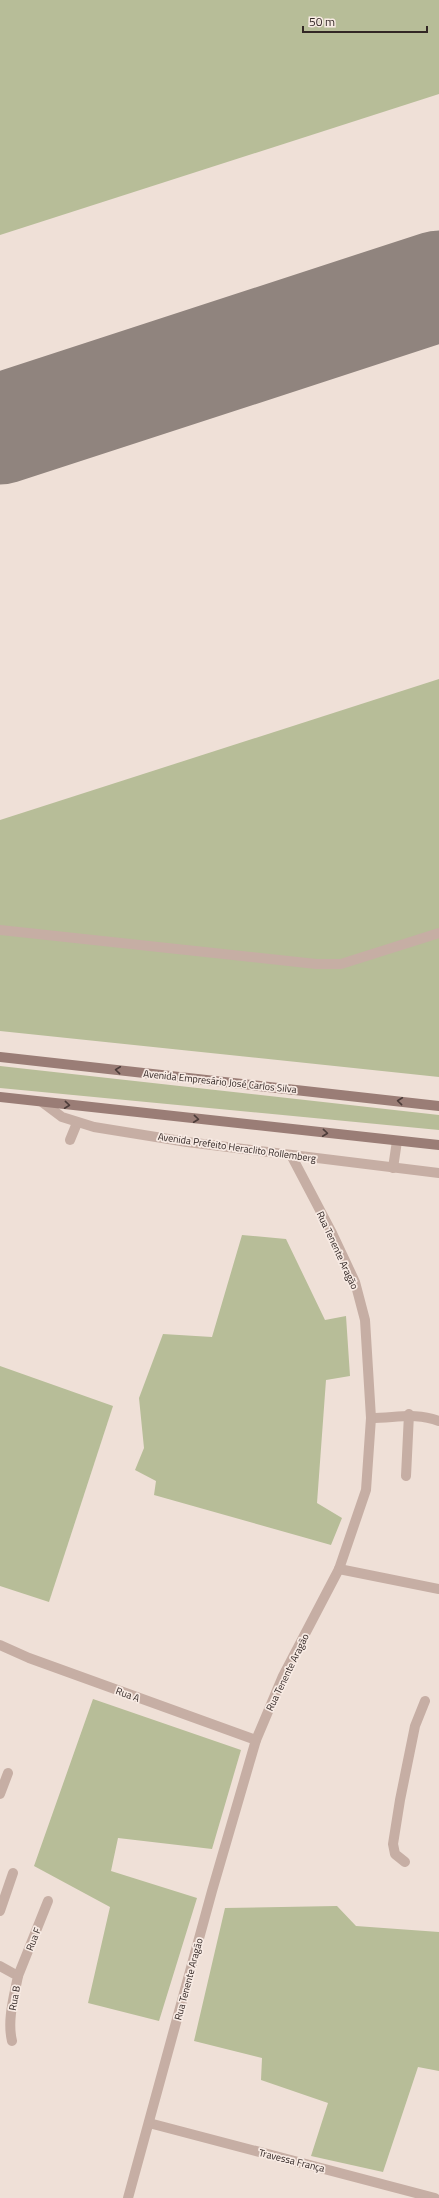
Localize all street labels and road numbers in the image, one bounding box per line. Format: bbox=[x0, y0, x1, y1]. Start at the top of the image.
street label: Avenida Empresário José Carlos Silva bbox=[143, 1066, 297, 1097]
street label: Avenida Prefeito Heraclito Rollemberg bbox=[157, 1129, 317, 1166]
street label: Rua Tenente Aragão bbox=[313, 1209, 362, 1292]
street label: Rua Tenente Aragão bbox=[262, 1631, 313, 1713]
street label: Rua A bbox=[114, 1683, 142, 1706]
street label: Rua F bbox=[22, 1925, 45, 1953]
street label: Rua Tenente Aragão bbox=[170, 1936, 207, 2022]
street label: Rua B bbox=[5, 1985, 24, 2012]
street label: Travessa França bbox=[257, 2145, 326, 2176]

